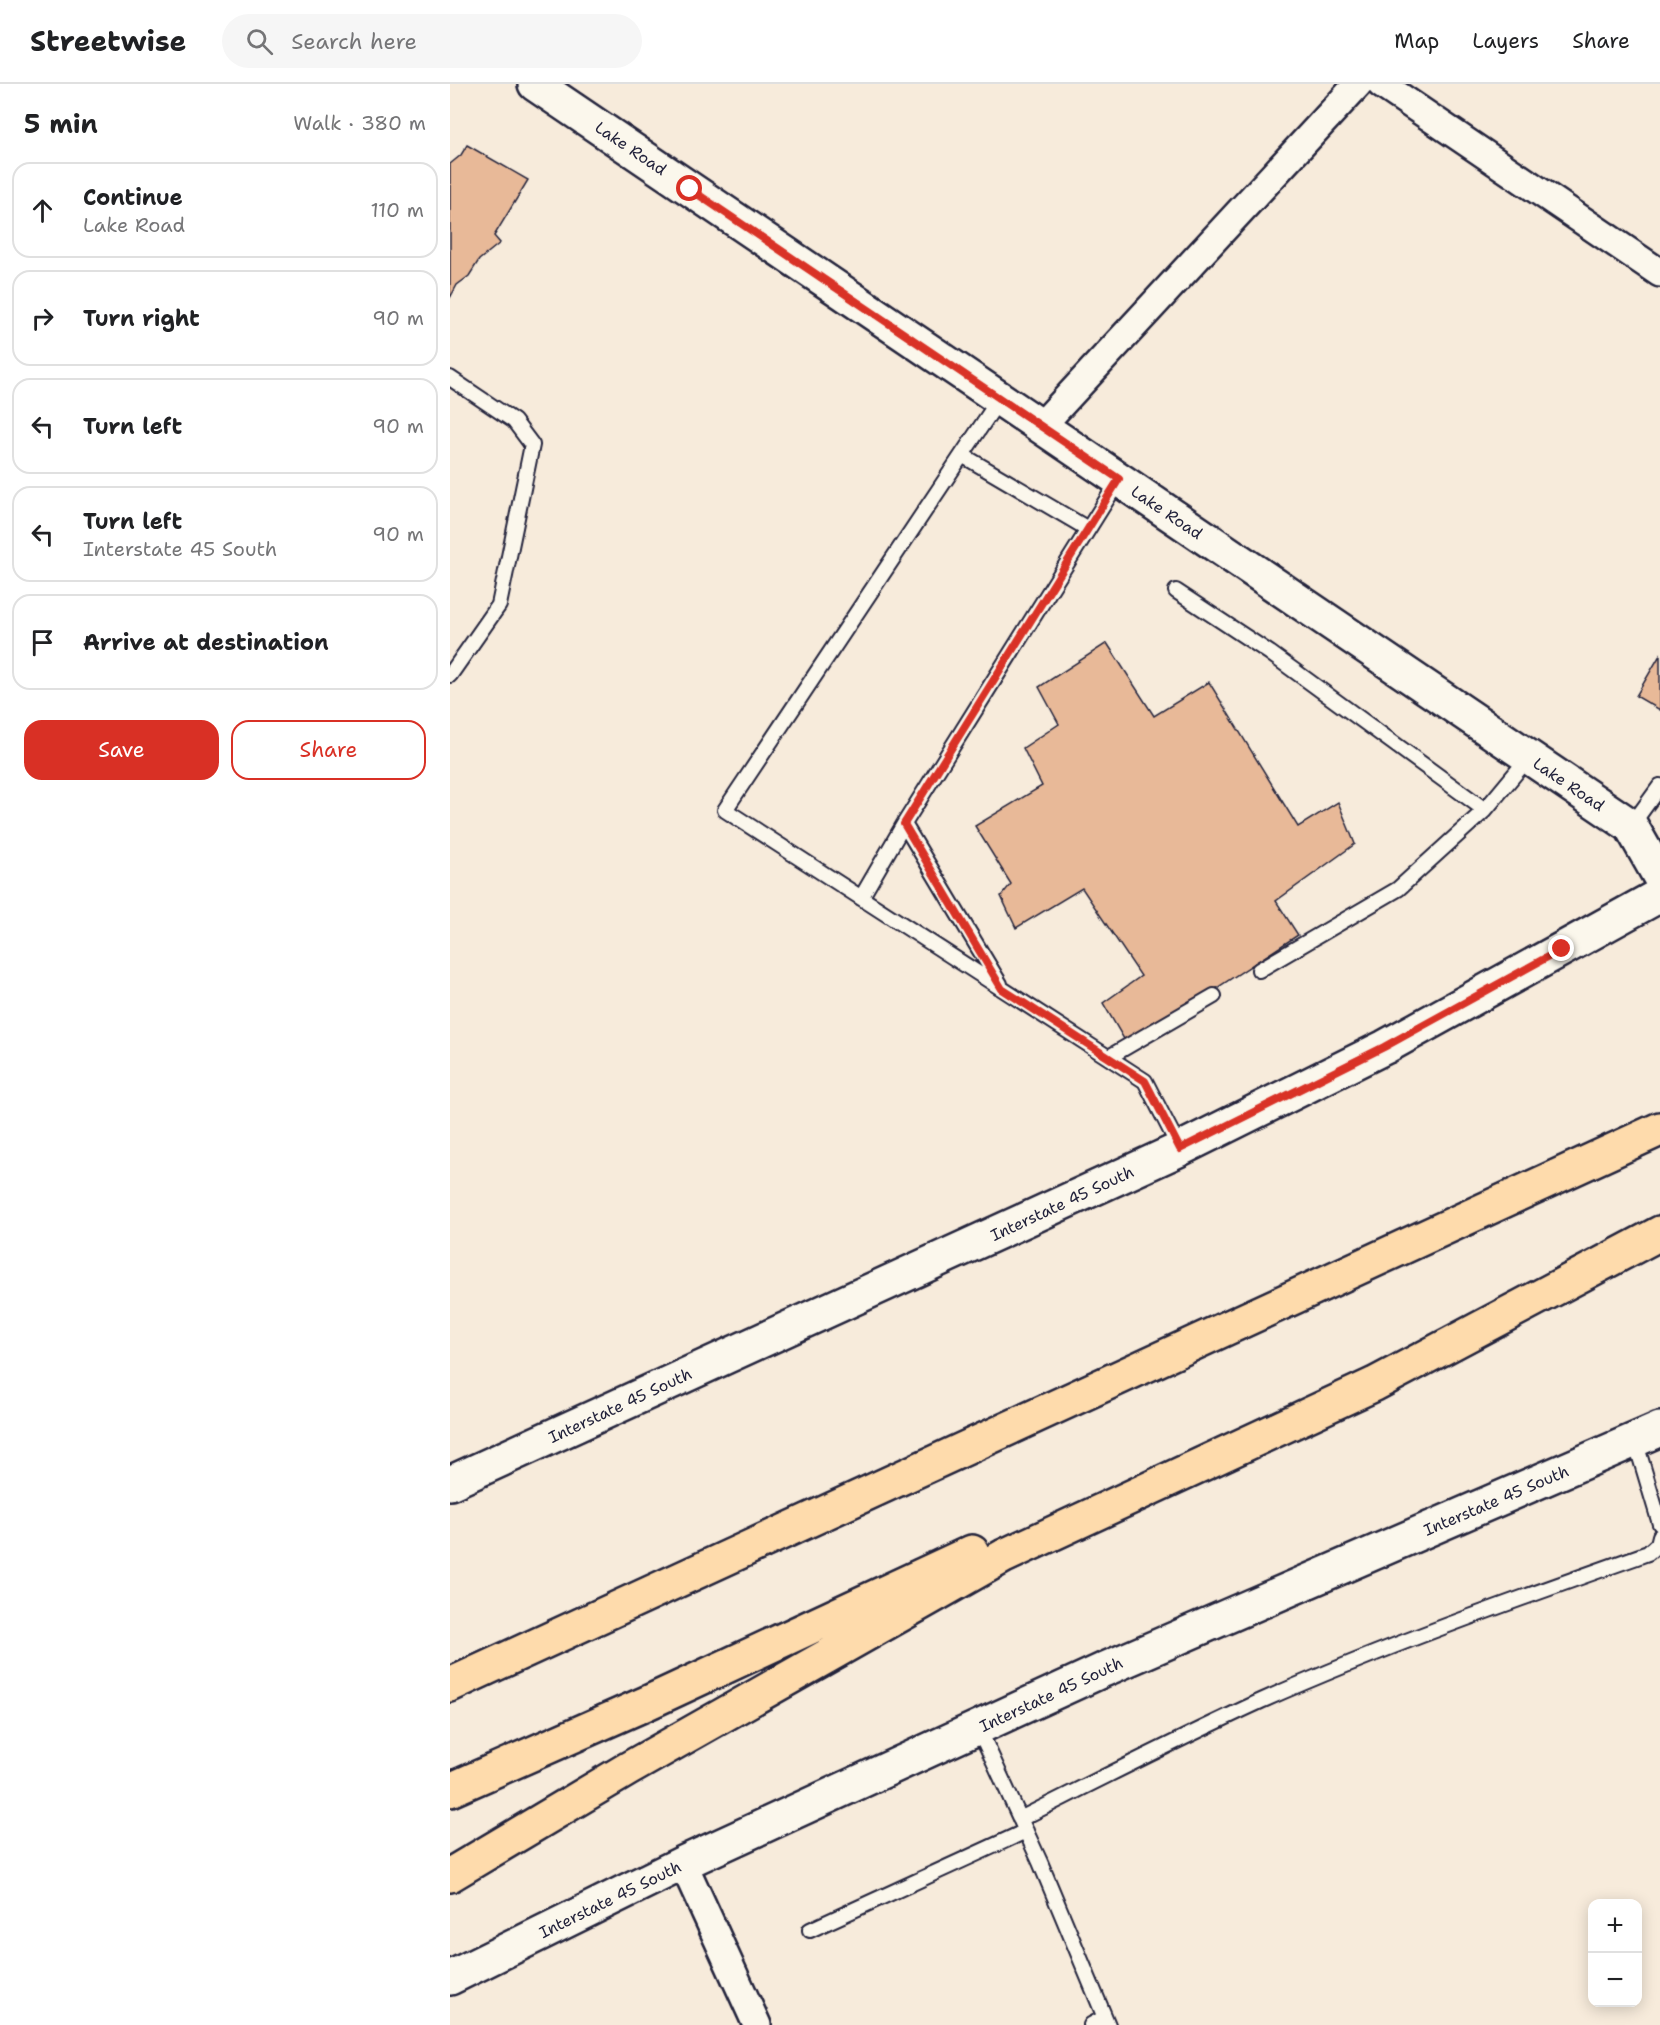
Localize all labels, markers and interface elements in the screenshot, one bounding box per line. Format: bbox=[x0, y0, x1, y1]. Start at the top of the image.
search box bbox=[222, 14, 642, 68]
text: Streetwise bbox=[30, 22, 186, 60]
icon: search bbox=[243, 25, 276, 58]
text: Search here bbox=[291, 27, 417, 56]
text: Map bbox=[1394, 27, 1439, 55]
text: Layers bbox=[1472, 27, 1539, 55]
text: Share bbox=[1572, 27, 1630, 55]
text: 5 min bbox=[24, 106, 98, 141]
text: Walk · 380 m bbox=[293, 110, 426, 136]
street label: Lake Road bbox=[591, 117, 671, 180]
route start bbox=[676, 175, 702, 201]
text: Continue bbox=[83, 183, 183, 212]
icon: ahead bbox=[26, 194, 59, 227]
text: 110 m bbox=[370, 197, 424, 223]
text: Lake Road bbox=[83, 212, 185, 238]
icon: right bbox=[26, 302, 59, 335]
text: Turn right bbox=[83, 304, 200, 333]
text: 90 m bbox=[372, 305, 424, 331]
icon: left bbox=[26, 410, 59, 443]
text: Turn left bbox=[83, 412, 182, 441]
text: 90 m bbox=[372, 413, 424, 439]
street label: Lake Road bbox=[1127, 481, 1207, 544]
text: Turn left bbox=[83, 507, 182, 536]
icon: left bbox=[26, 518, 59, 551]
text: 90 m bbox=[372, 521, 424, 547]
text: Interstate 45 South bbox=[83, 536, 277, 562]
icon: arrive bbox=[26, 626, 59, 659]
text: Arrive at destination bbox=[83, 628, 329, 657]
button: Save bbox=[24, 720, 219, 780]
button: Share bbox=[231, 720, 426, 780]
street label: Lake Road bbox=[1529, 753, 1609, 816]
route end bbox=[1548, 935, 1574, 961]
street label: Interstate 45 South bbox=[987, 1161, 1137, 1246]
street label: Interstate 45 South bbox=[545, 1363, 695, 1448]
street label: Interstate 45 South bbox=[1421, 1460, 1572, 1541]
street label: Interstate 45 South bbox=[976, 1652, 1126, 1737]
street label: Interstate 45 South bbox=[536, 1856, 685, 1943]
map controls bbox=[1588, 1899, 1642, 2007]
button: + bbox=[1588, 1899, 1642, 1953]
button: − bbox=[1588, 1953, 1642, 2007]

